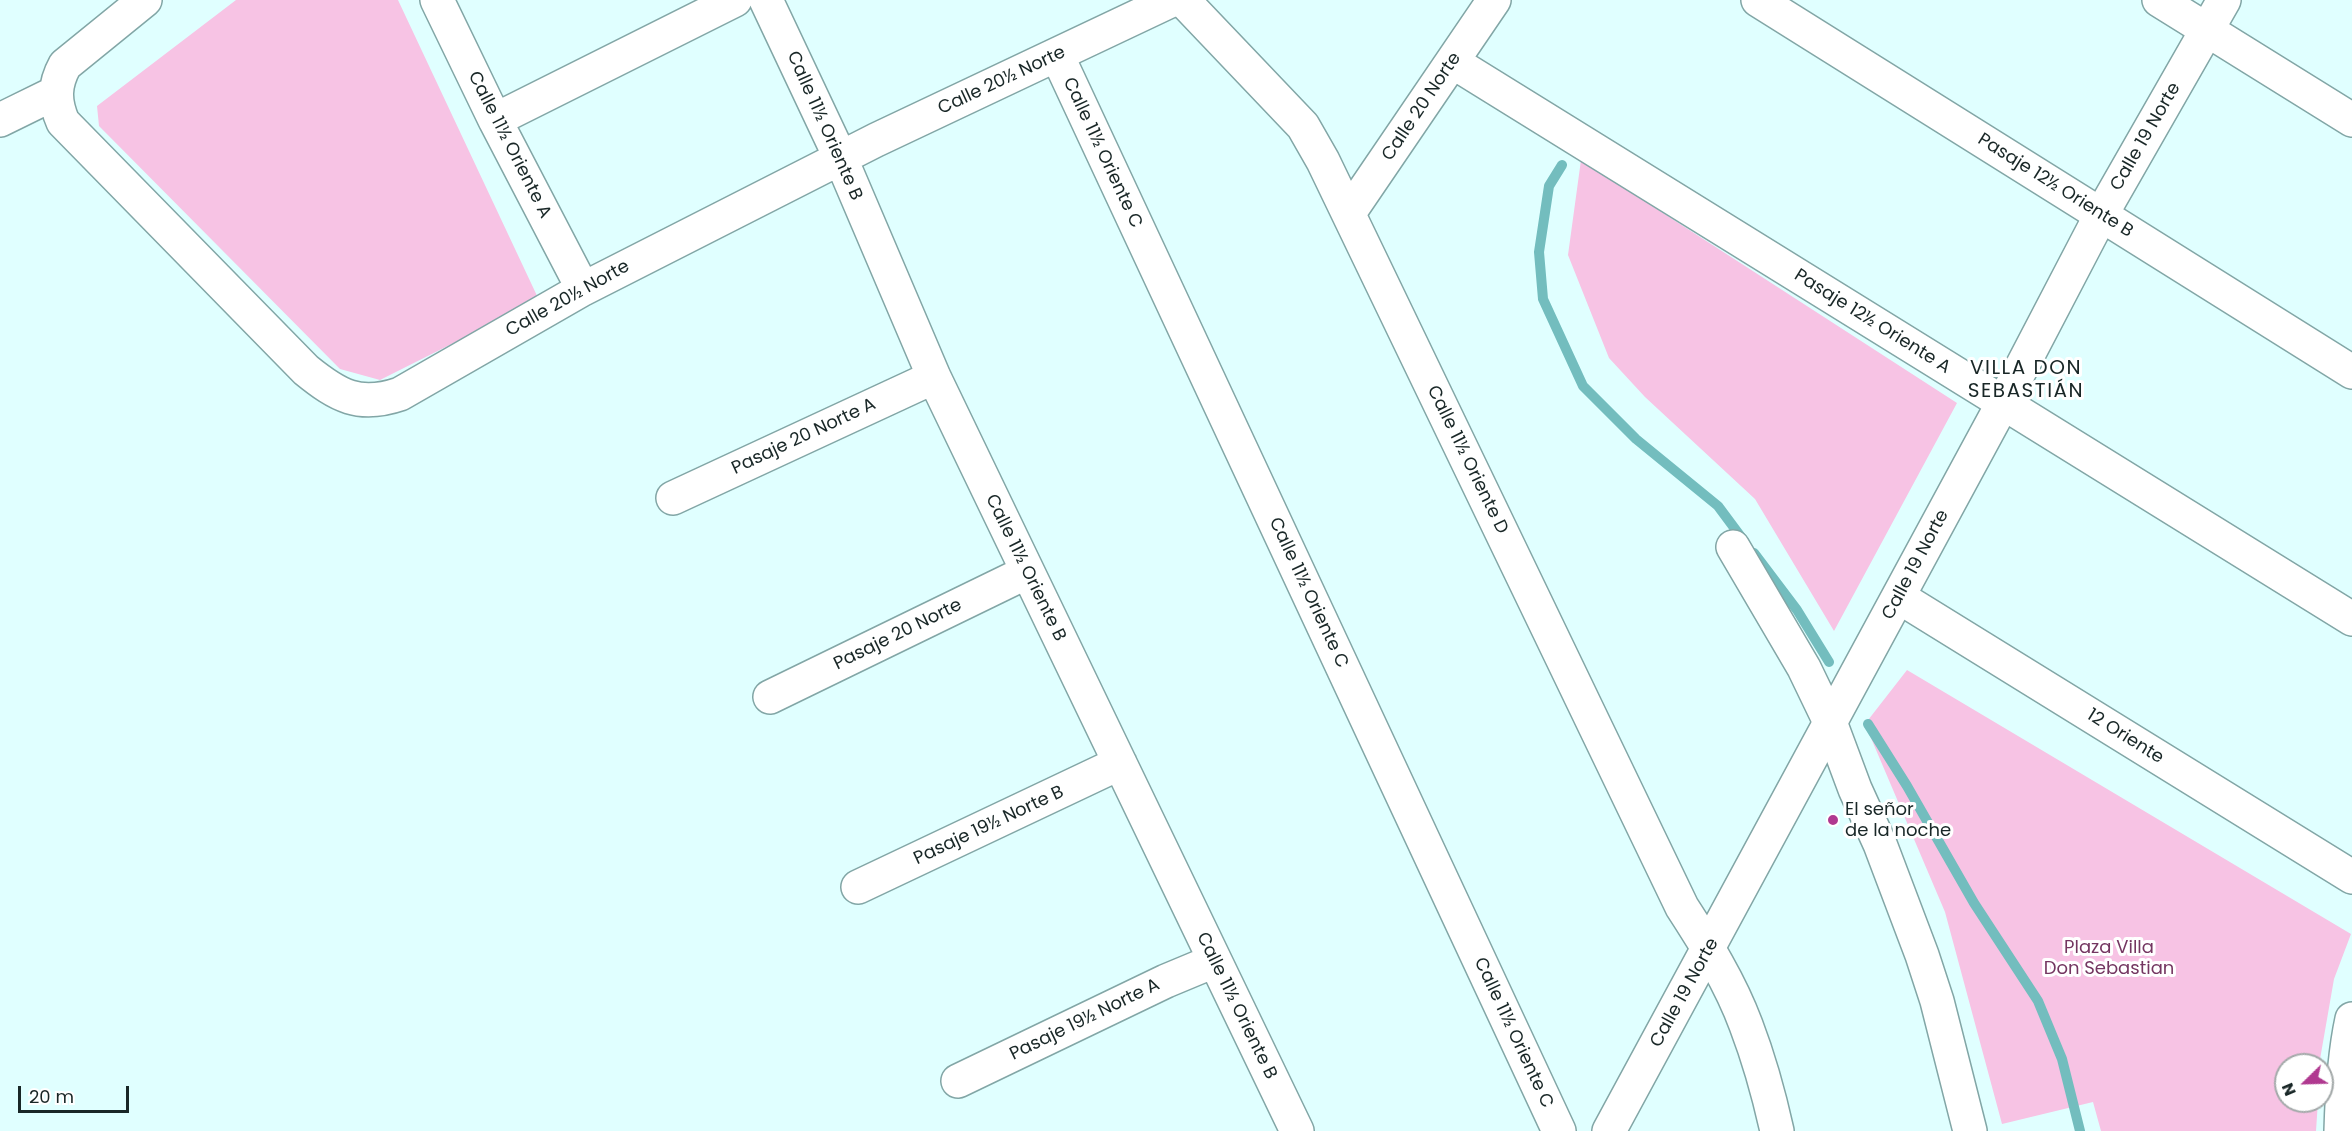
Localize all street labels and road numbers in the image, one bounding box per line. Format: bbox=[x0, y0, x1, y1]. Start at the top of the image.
street label: Calle 20½ Norte bbox=[935, 42, 1069, 120]
street label: Calle 11½ Oriente B bbox=[781, 48, 867, 204]
street label: Calle 20 Norte bbox=[1378, 49, 1466, 165]
street label: Calle 11½ Oriente A bbox=[463, 68, 555, 222]
street label: Calle 11½ Oriente C bbox=[1058, 74, 1146, 232]
street label: Calle 19 Norte bbox=[2106, 79, 2186, 195]
street label: Pasaje 12½ Oriente B bbox=[1973, 129, 2137, 243]
street label: Calle 20½ Norte bbox=[502, 256, 634, 342]
street label: Pasaje 12½ Oriente A bbox=[1790, 265, 1954, 379]
street label: Calle 11½ Oriente D bbox=[1422, 382, 1512, 538]
street label: Pasaje 20 Norte A bbox=[728, 394, 880, 480]
street label: Calle 11½ Oriente B bbox=[980, 491, 1070, 645]
street label: Calle 19 Norte bbox=[1878, 506, 1954, 624]
street label: Calle 11½ Oriente C bbox=[1264, 514, 1352, 672]
street label: Pasaje 20 Norte bbox=[831, 595, 965, 675]
street label: 12 Oriente bbox=[2083, 705, 2167, 769]
street label: Pasaje 19½ Norte B bbox=[911, 782, 1067, 870]
street label: Calle 11½ Oriente B bbox=[1191, 929, 1281, 1083]
street label: Calle 19 Norte bbox=[1646, 935, 1724, 1051]
street label: Calle 11½ Oriente C bbox=[1469, 954, 1557, 1112]
street label: Pasaje 19½ Norte A bbox=[1006, 974, 1164, 1066]

